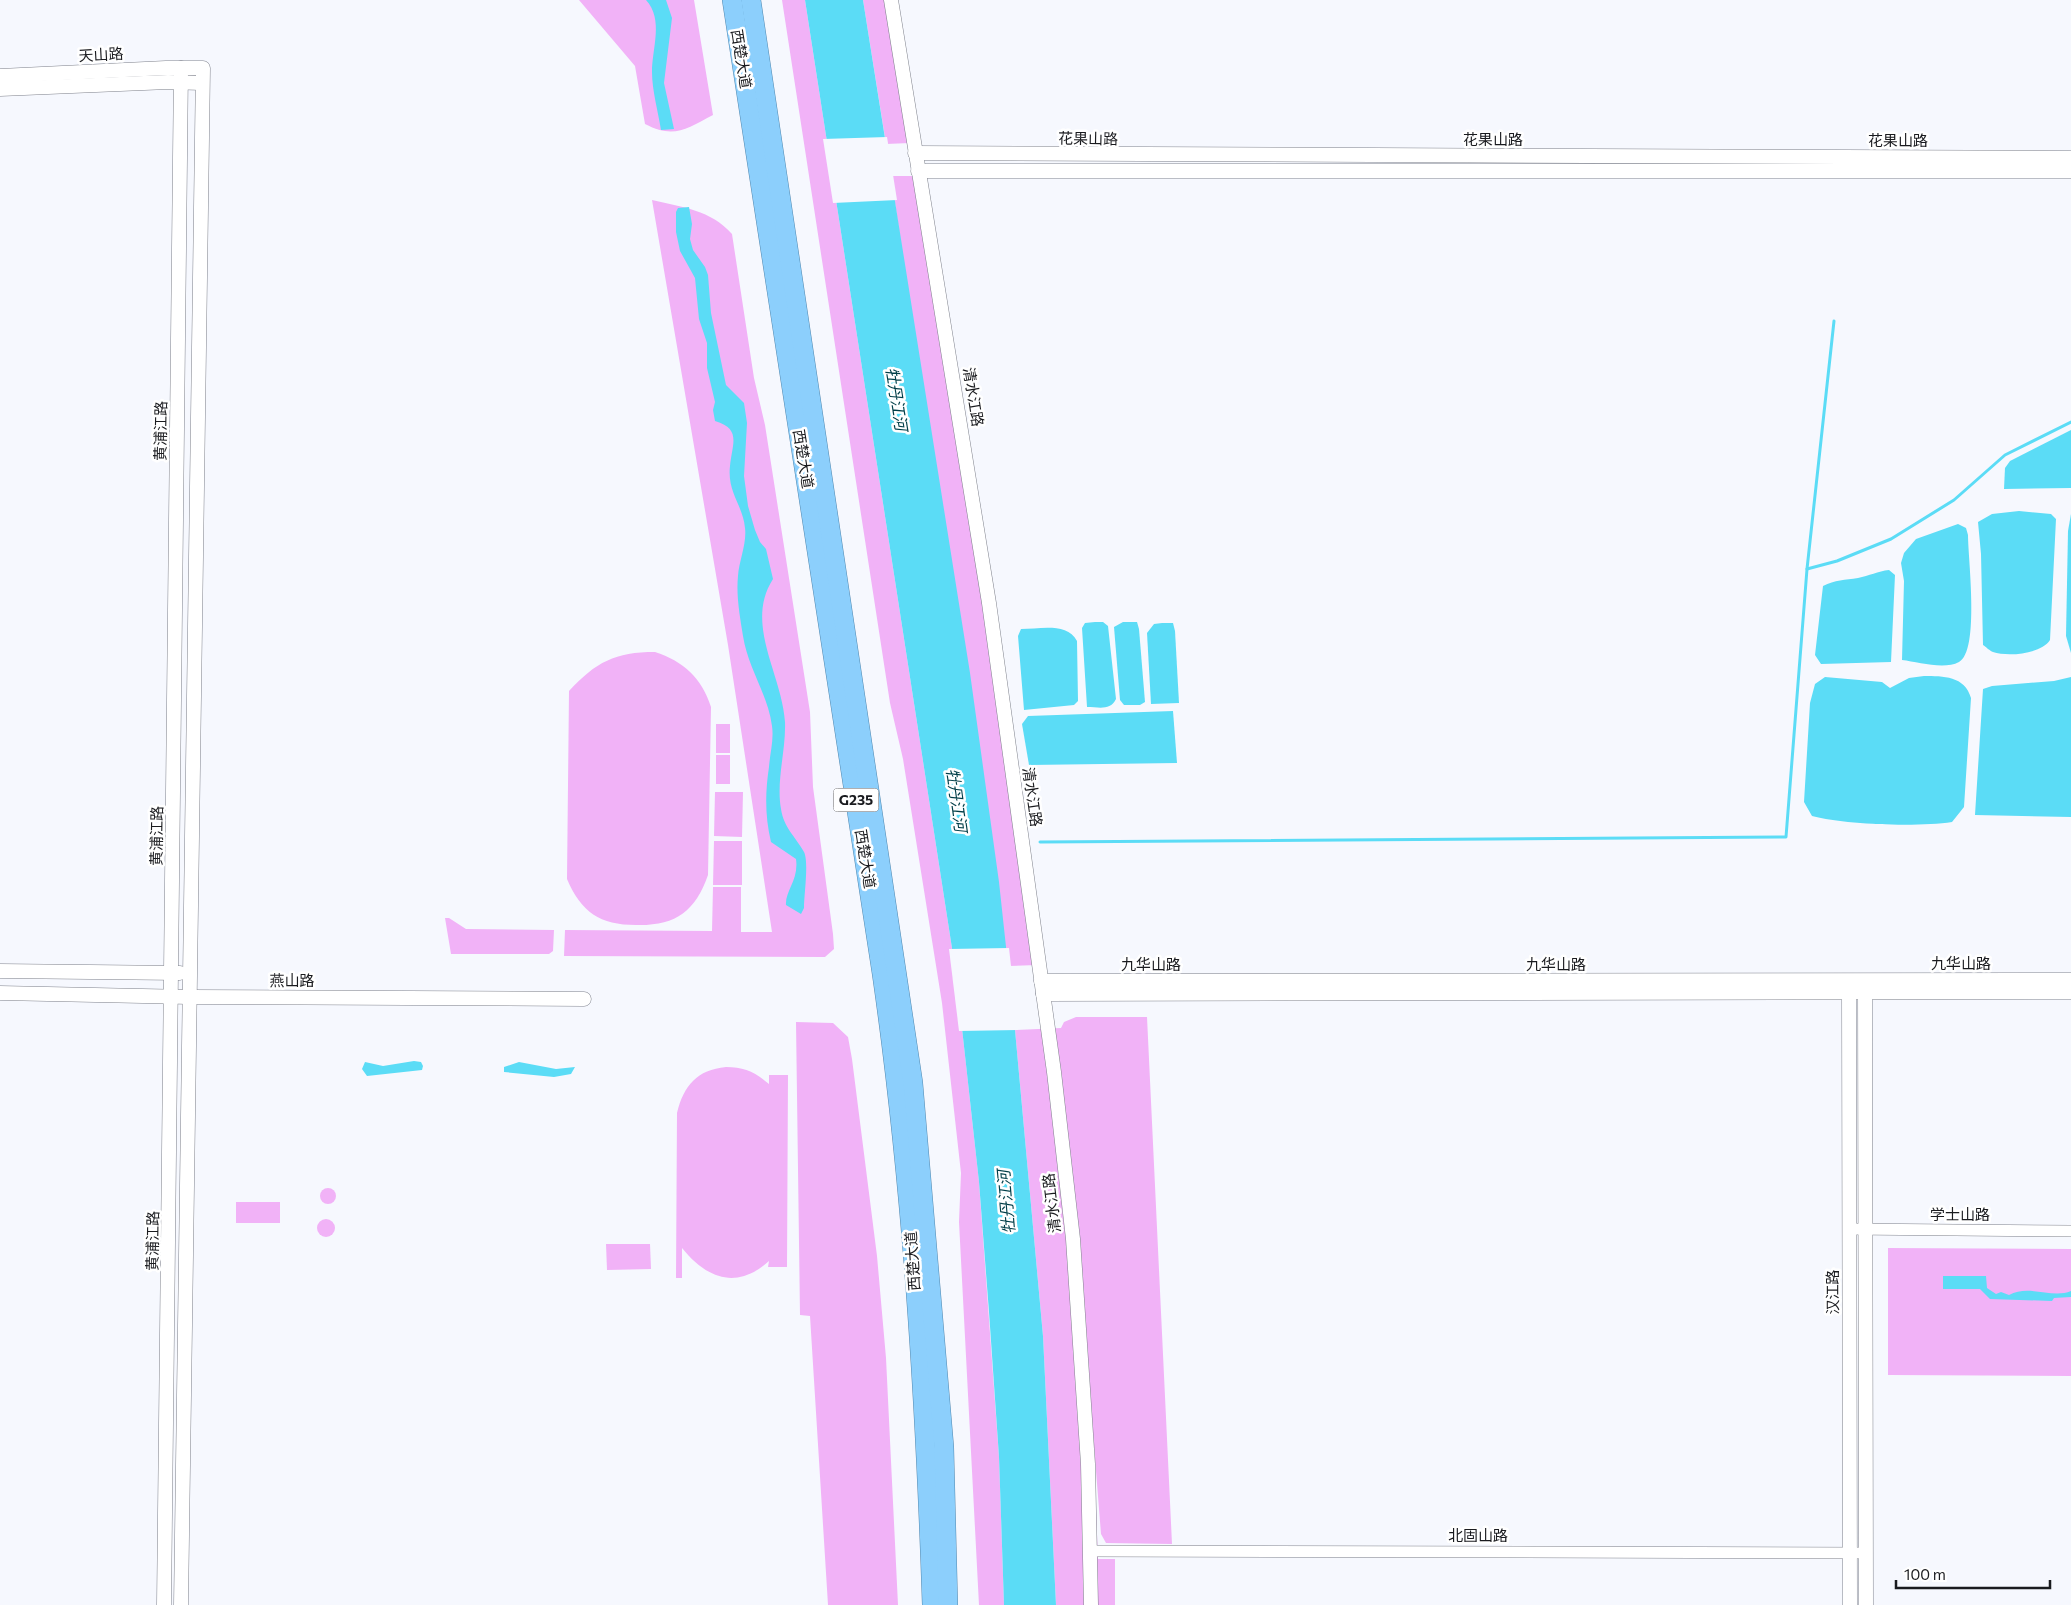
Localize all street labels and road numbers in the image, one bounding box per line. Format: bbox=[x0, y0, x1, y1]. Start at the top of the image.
street label: 西楚大道 bbox=[728, 28, 756, 90]
street label: 天山路 bbox=[78, 44, 124, 64]
street label: 花果山路 bbox=[1058, 128, 1118, 148]
street label: 花果山路 bbox=[1463, 130, 1523, 148]
street label: 花果山路 bbox=[1868, 131, 1928, 149]
street label: 清水江路 bbox=[960, 366, 988, 428]
street label: 黄浦江路 bbox=[150, 401, 170, 461]
street label: 西楚大道 bbox=[790, 428, 818, 490]
street label: 清水江路 bbox=[1020, 766, 1046, 828]
road number: G235 bbox=[834, 788, 878, 812]
street label: 黄浦江路 bbox=[146, 806, 166, 866]
street label: 西楚大道 bbox=[852, 828, 880, 890]
street label: 九华山路 bbox=[1931, 954, 1991, 972]
street label: 九华山路 bbox=[1121, 955, 1181, 973]
street label: 九华山路 bbox=[1526, 955, 1586, 973]
street label: 燕山路 bbox=[269, 971, 315, 989]
street label: 清水江路 bbox=[1038, 1172, 1064, 1234]
street label: 学士山路 bbox=[1930, 1205, 1990, 1223]
street label: 黄浦江路 bbox=[142, 1211, 162, 1271]
street label: 西楚大道 bbox=[901, 1231, 923, 1292]
street label: 汉江路 bbox=[1823, 1269, 1841, 1315]
street label: 北固山路 bbox=[1448, 1526, 1508, 1544]

